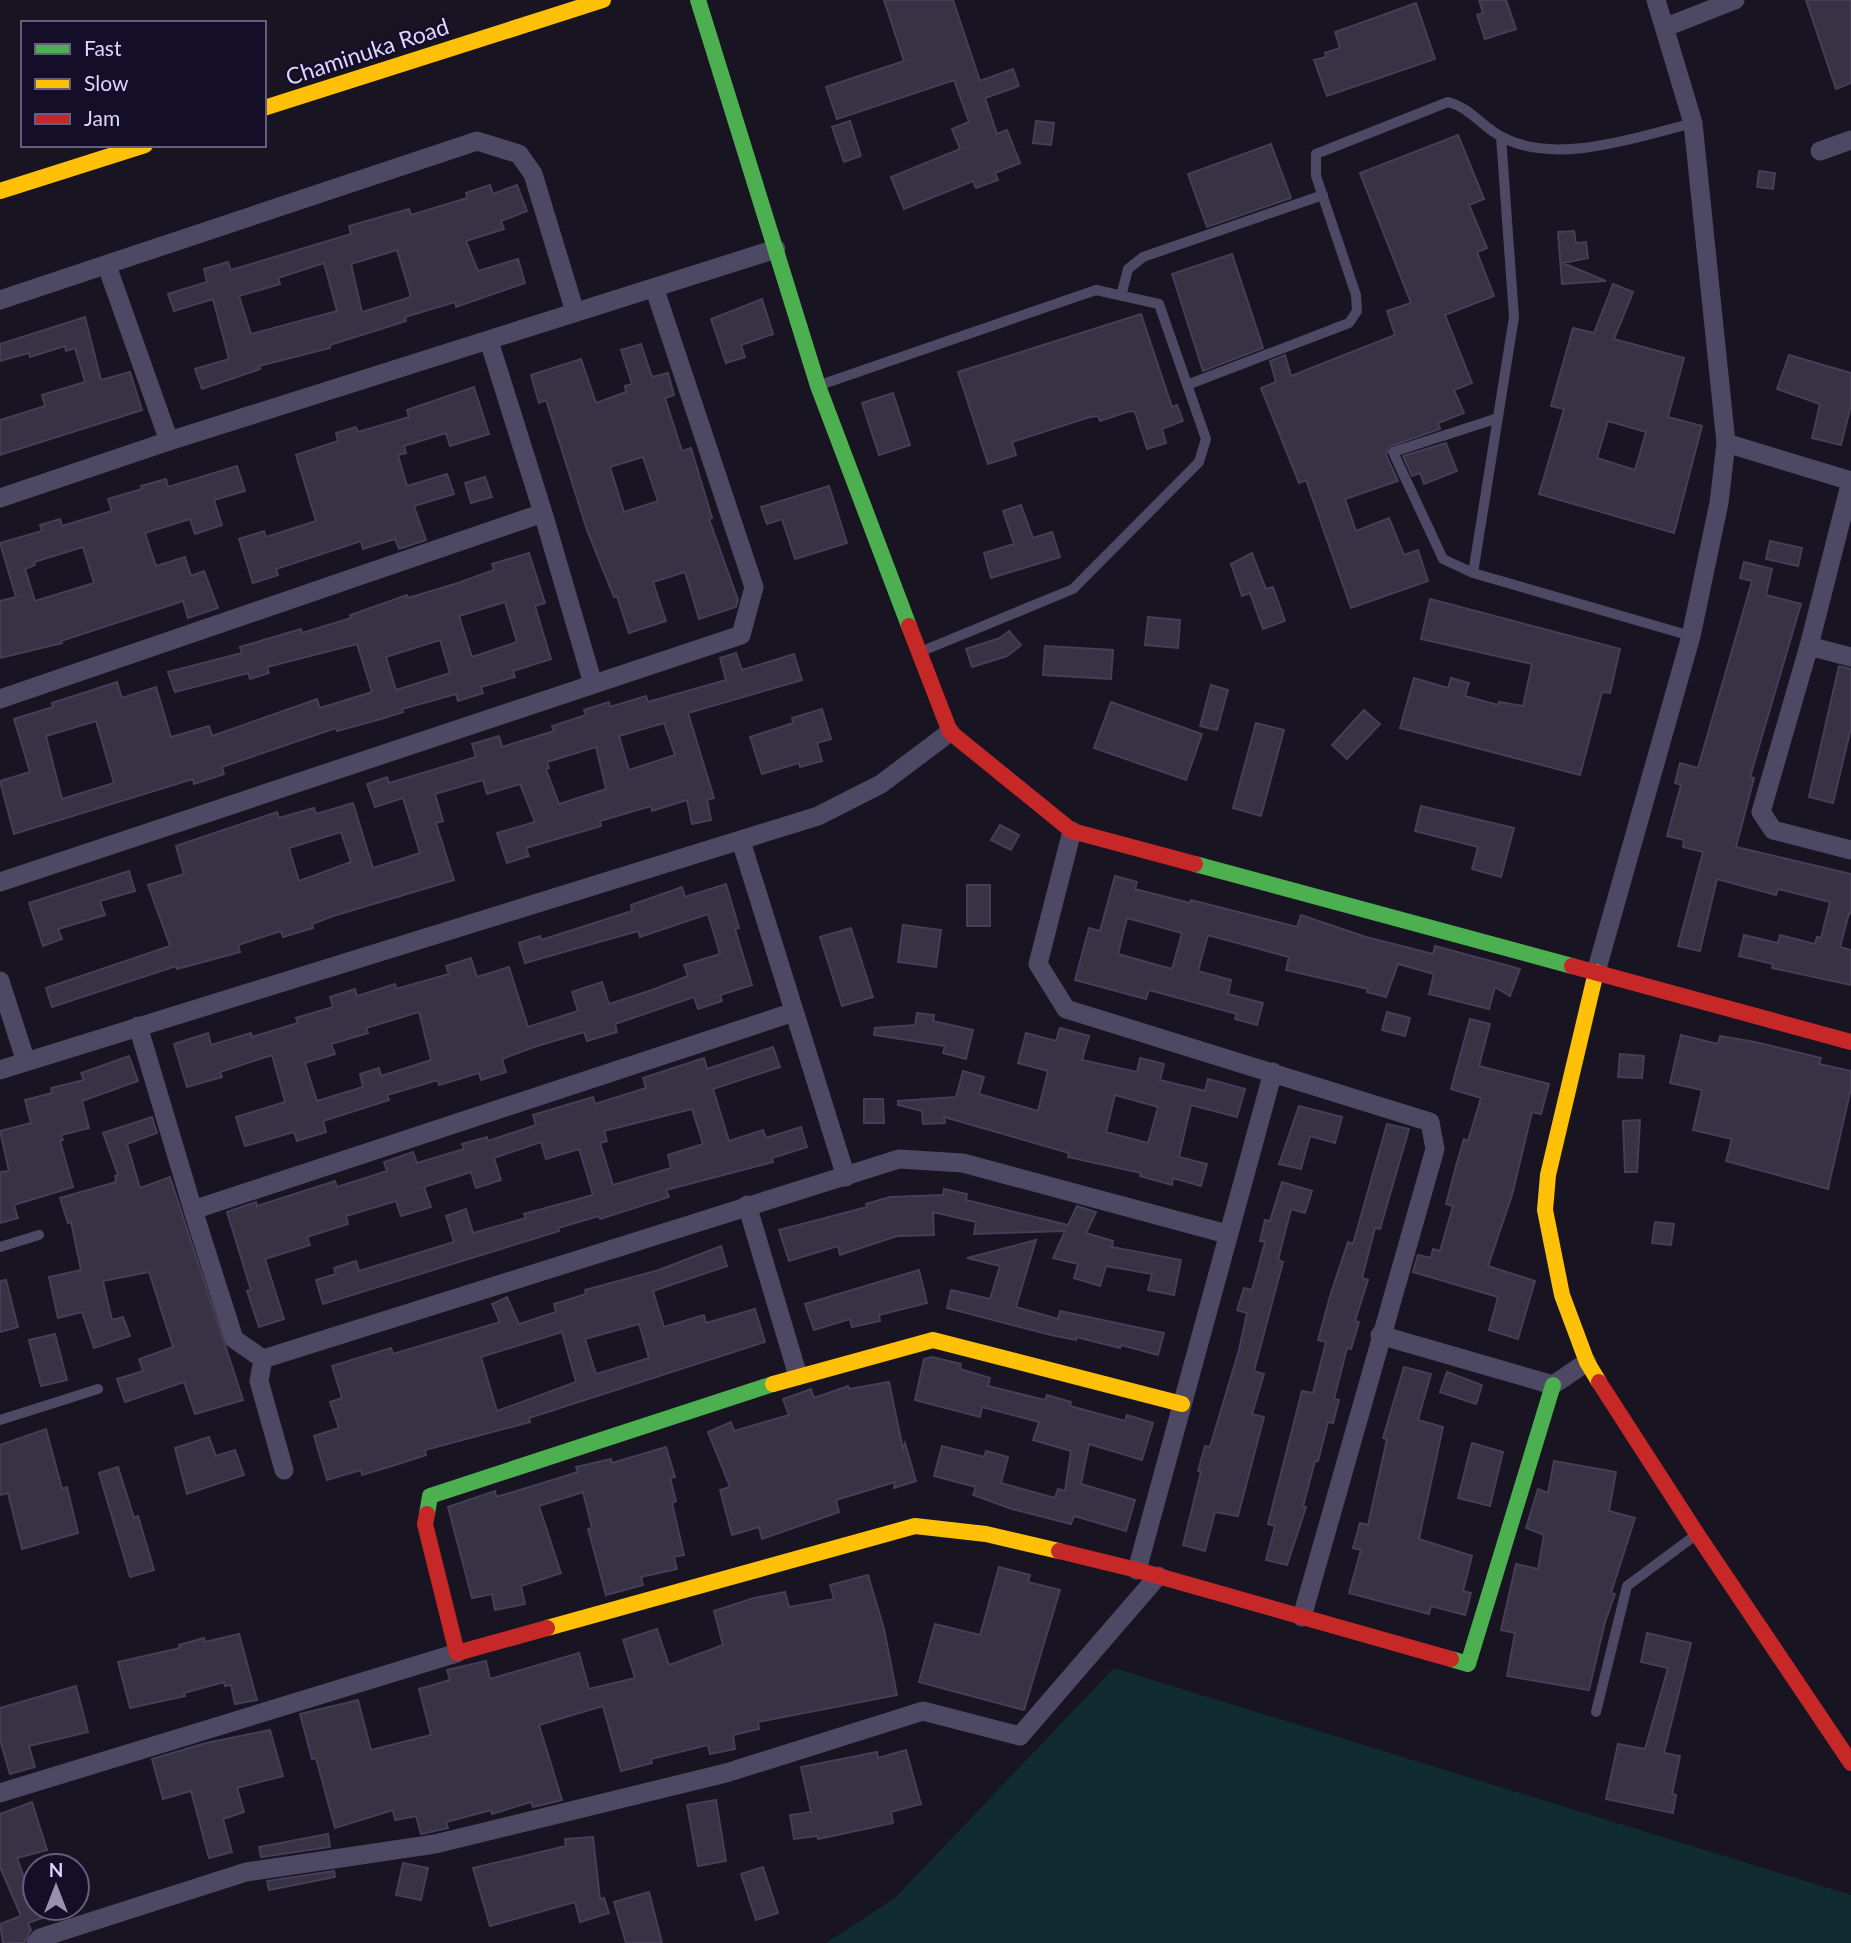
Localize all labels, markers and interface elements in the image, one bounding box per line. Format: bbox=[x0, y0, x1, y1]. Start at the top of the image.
street label: Chaminuka Road bbox=[282, 11, 452, 91]
legend bbox=[21, 21, 266, 147]
text: Fast bbox=[84, 35, 122, 60]
text: Slow bbox=[84, 70, 129, 95]
text: Jam bbox=[84, 105, 120, 130]
north arrow bbox=[21, 1852, 91, 1922]
text: N bbox=[49, 1858, 63, 1881]

